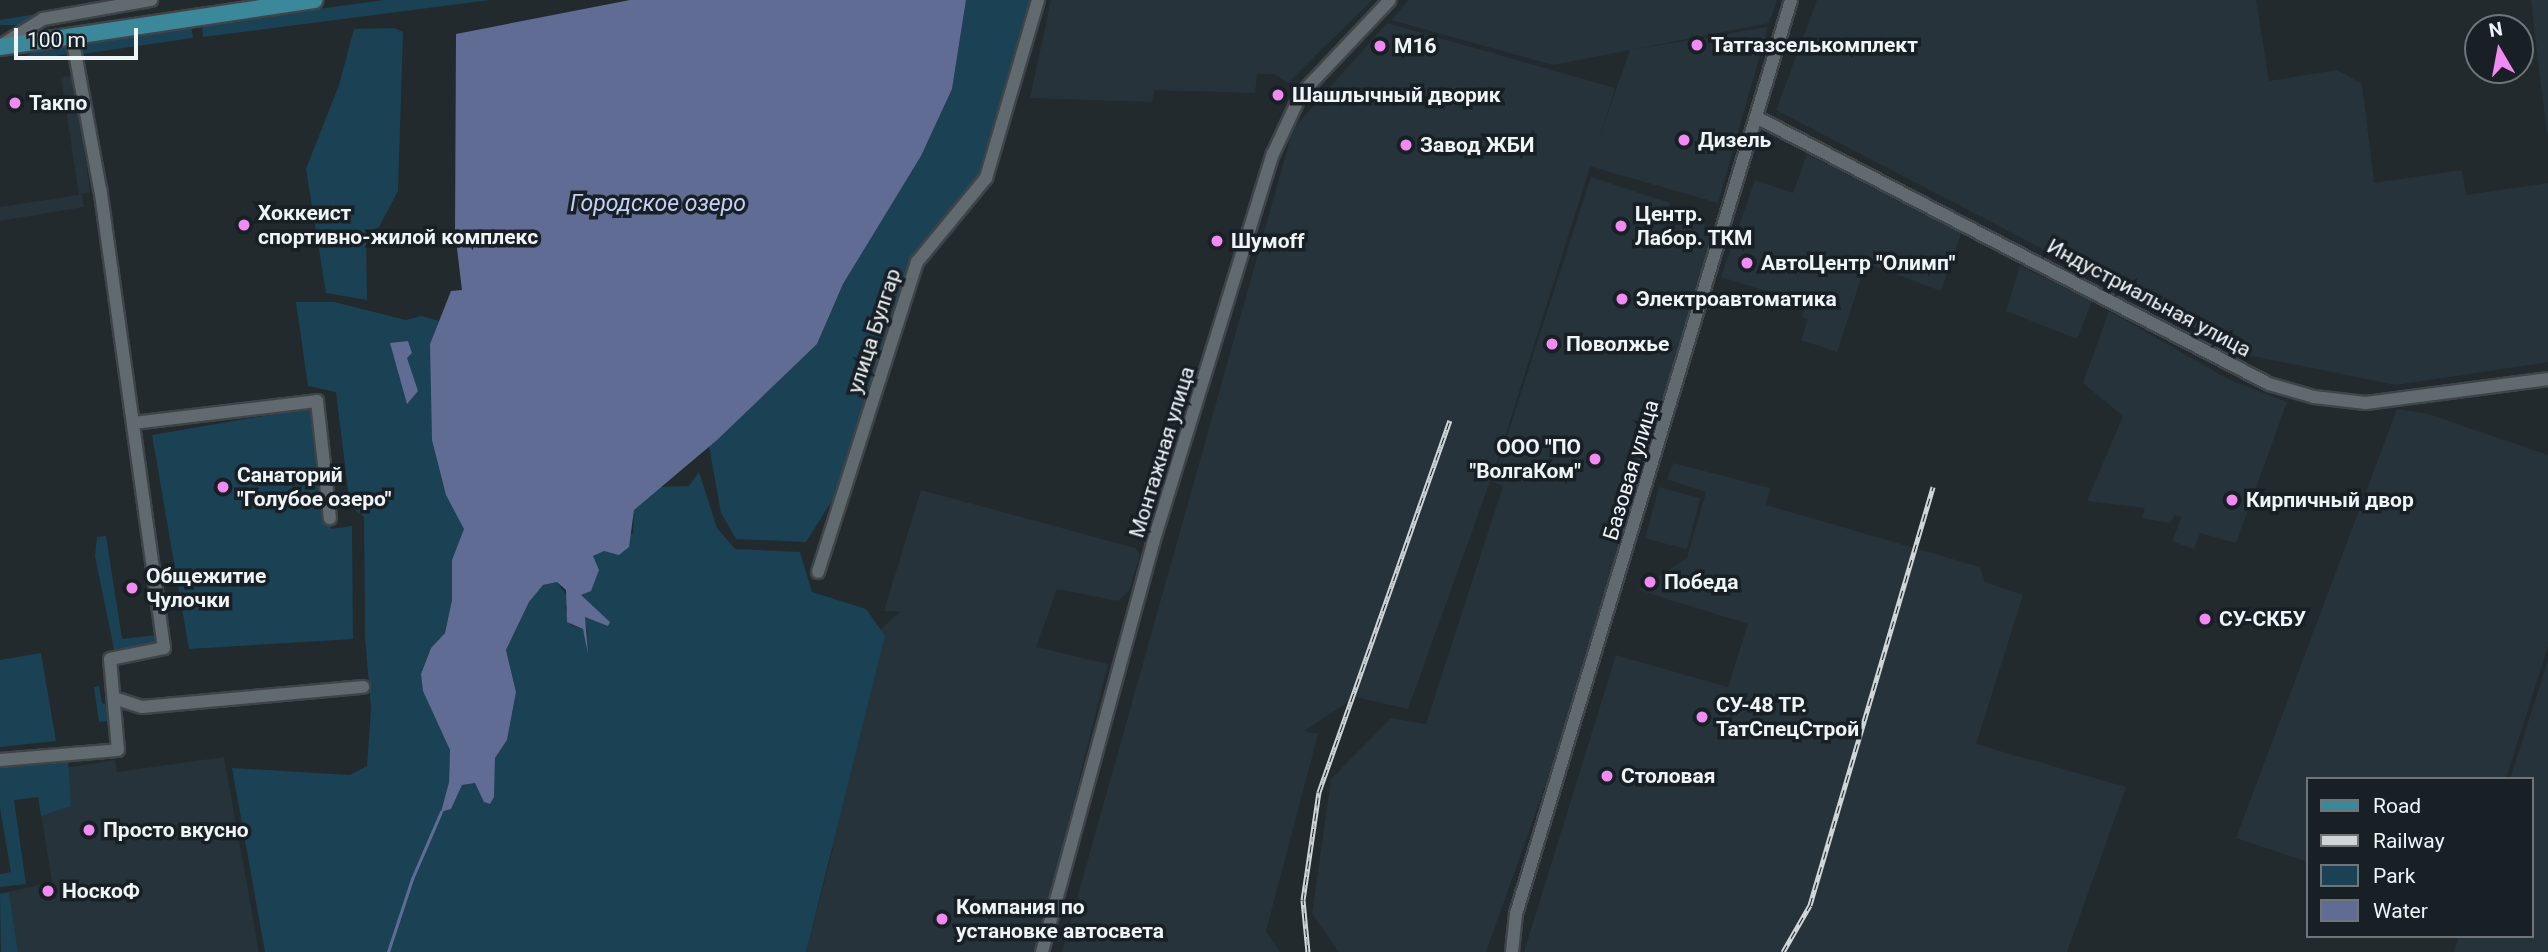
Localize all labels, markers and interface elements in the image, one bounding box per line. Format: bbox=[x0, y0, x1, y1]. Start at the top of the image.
scale bar bbox=[18, 14, 142, 58]
north arrow bbox=[2464, 14, 2534, 84]
text: N bbox=[2487, 17, 2504, 42]
text: 100 m bbox=[27, 28, 86, 52]
place label: Татгазселькомплект bbox=[1711, 32, 1918, 58]
place label: М16 bbox=[1394, 33, 1436, 59]
marker: Татгазселькомплект bbox=[1689, 37, 1705, 53]
marker: М16 bbox=[1372, 38, 1388, 54]
place label: Шашлычный дворик bbox=[1292, 82, 1501, 108]
marker: Шашлычный дворик bbox=[1270, 87, 1286, 103]
place label: Такпо bbox=[29, 90, 87, 116]
marker: Такпо bbox=[7, 95, 23, 111]
place label: Дизель bbox=[1698, 127, 1771, 153]
place label: Завод ЖБИ bbox=[1420, 132, 1534, 158]
marker: Дизель bbox=[1676, 132, 1692, 148]
marker: Завод ЖБИ bbox=[1398, 137, 1414, 153]
water label: Городское озеро bbox=[570, 190, 746, 218]
place label: Хоккеист спортивно-жилой комплекс bbox=[258, 200, 538, 250]
place label: Центр. Лабор. ТКМ bbox=[1635, 201, 1753, 251]
marker: Хоккеист спортивно-жилой комплекс bbox=[236, 217, 252, 233]
marker: Центр. Лабор. ТКМ bbox=[1613, 218, 1629, 234]
place label: Шумоff bbox=[1231, 228, 1305, 254]
marker: Шумоff bbox=[1209, 233, 1225, 249]
street label: Индустриальная улица bbox=[2043, 233, 2255, 363]
place label: АвтоЦентр "Олимп" bbox=[1761, 250, 1955, 276]
marker: АвтоЦентр "Олимп" bbox=[1739, 255, 1755, 271]
street label: улица Булгар bbox=[842, 265, 906, 397]
place label: Электроавтоматика bbox=[1636, 286, 1837, 312]
marker: Электроавтоматика bbox=[1614, 291, 1630, 307]
place label: Поволжье bbox=[1566, 331, 1669, 357]
marker: Поволжье bbox=[1544, 336, 1560, 352]
street label: Монтажная улица bbox=[1124, 363, 1200, 541]
street label: Базовая улица bbox=[1598, 397, 1664, 543]
place label: ООО "ПО "ВолгаКом" bbox=[1469, 434, 1581, 484]
marker: ООО "ПО "ВолгаКом" bbox=[1587, 451, 1603, 467]
place label: Санаторий "Голубое озеро" bbox=[237, 462, 392, 512]
marker: Санаторий "Голубое озеро" bbox=[215, 479, 231, 495]
place label: Кирпичный двор bbox=[2246, 487, 2414, 513]
marker: Кирпичный двор bbox=[2224, 492, 2240, 508]
place label: Общежитие Чулочки bbox=[146, 563, 266, 613]
place label: Победа bbox=[1664, 569, 1739, 595]
marker: Победа bbox=[1642, 574, 1658, 590]
marker: Общежитие Чулочки bbox=[124, 580, 140, 596]
place label: СУ-СКБУ bbox=[2219, 606, 2306, 632]
marker: СУ-СКБУ bbox=[2197, 611, 2213, 627]
place label: СУ-48 ТР. ТатСпецСтрой bbox=[1716, 692, 1859, 742]
marker: СУ-48 ТР. ТатСпецСтрой bbox=[1694, 709, 1710, 725]
place label: Столовая bbox=[1621, 763, 1715, 789]
marker: Столовая bbox=[1599, 768, 1615, 784]
legend bbox=[2306, 777, 2534, 938]
text: Road bbox=[2373, 794, 2421, 818]
place label: Просто вкусно bbox=[103, 817, 249, 843]
marker: Просто вкусно bbox=[81, 822, 97, 838]
text: Railway bbox=[2373, 829, 2445, 853]
text: Park bbox=[2373, 864, 2415, 888]
place label: НоскоФ bbox=[62, 878, 140, 904]
marker: НоскоФ bbox=[40, 883, 56, 899]
place label: Компания по установке автосвета bbox=[956, 894, 1164, 944]
text: Water bbox=[2373, 899, 2428, 923]
marker: Компания по установке автосвета bbox=[934, 911, 950, 927]

